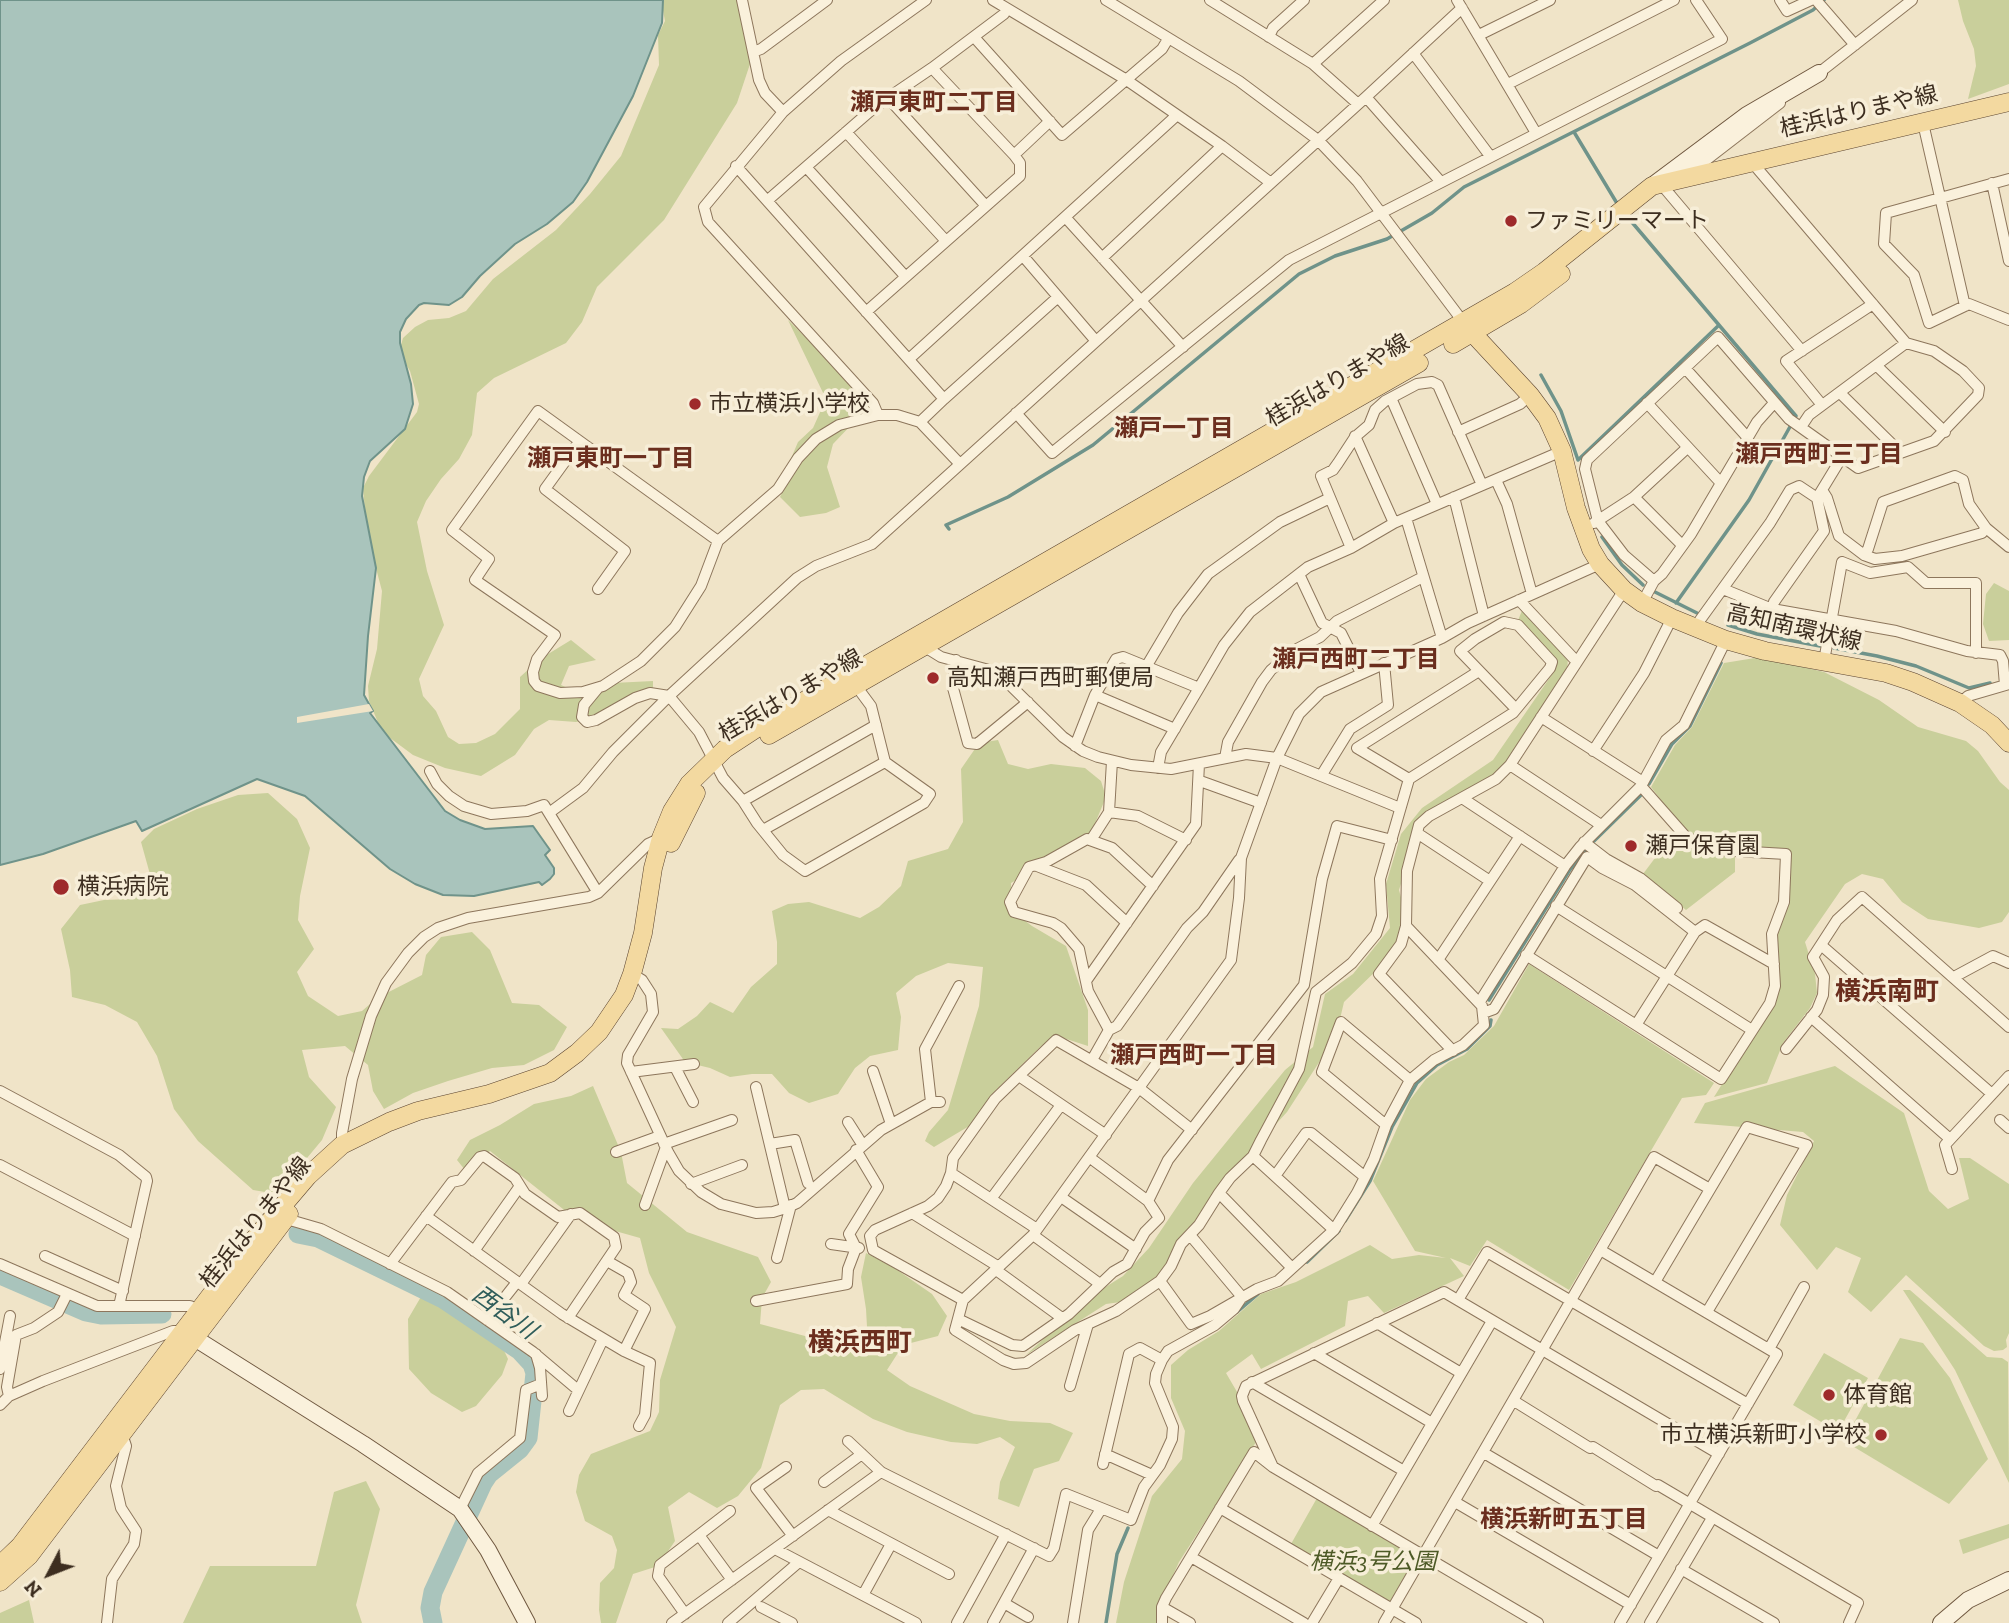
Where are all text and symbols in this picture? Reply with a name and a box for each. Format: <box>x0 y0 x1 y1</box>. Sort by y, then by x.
street label: 桂浜はりまや線 <box>1777 80 1941 144</box>
district label: 瀬戸東町二丁目 <box>850 89 1018 117</box>
place label: ファミリーマート <box>1525 207 1709 235</box>
marker: ファミリーマート <box>1503 213 1519 229</box>
street label: 桂浜はりまや線 <box>1261 329 1415 433</box>
place label: 市立横浜小学校 <box>709 390 870 418</box>
marker: 市立横浜小学校 <box>687 396 703 412</box>
district label: 瀬戸一丁目 <box>1114 415 1234 443</box>
district label: 瀬戸西町三丁目 <box>1735 441 1903 469</box>
district label: 瀬戸東町一丁目 <box>527 445 695 473</box>
street label: 高知南環状線 <box>1724 599 1864 657</box>
street label: 桂浜はりまや線 <box>714 644 868 748</box>
district label: 瀬戸西町二丁目 <box>1272 646 1440 674</box>
place label: 高知瀬戸西町郵便局 <box>947 664 1154 692</box>
marker: 高知瀬戸西町郵便局 <box>925 670 941 686</box>
place label: 瀬戸保育園 <box>1645 832 1760 860</box>
marker: 瀬戸保育園 <box>1623 838 1639 854</box>
place label: 横浜病院 <box>77 873 169 901</box>
marker: 横浜病院 <box>51 877 71 897</box>
district label: 横浜南町 <box>1835 977 1939 1009</box>
district label: 瀬戸西町一丁目 <box>1110 1042 1278 1070</box>
street label: 桂浜はりまや線 <box>195 1152 317 1294</box>
water label: 西谷川 <box>466 1280 542 1346</box>
district label: 横浜西町 <box>808 1328 912 1360</box>
place label: 体育館 <box>1843 1381 1912 1409</box>
marker: 体育館 <box>1821 1387 1837 1403</box>
place label: 市立横浜新町小学校 <box>1660 1421 1867 1449</box>
marker: 市立横浜新町小学校 <box>1873 1427 1889 1443</box>
district label: 横浜新町五丁目 <box>1480 1506 1648 1534</box>
north arrow <box>14 1539 84 1609</box>
park label: 横浜3号公園 <box>1310 1548 1436 1576</box>
text: N <box>20 1575 46 1601</box>

